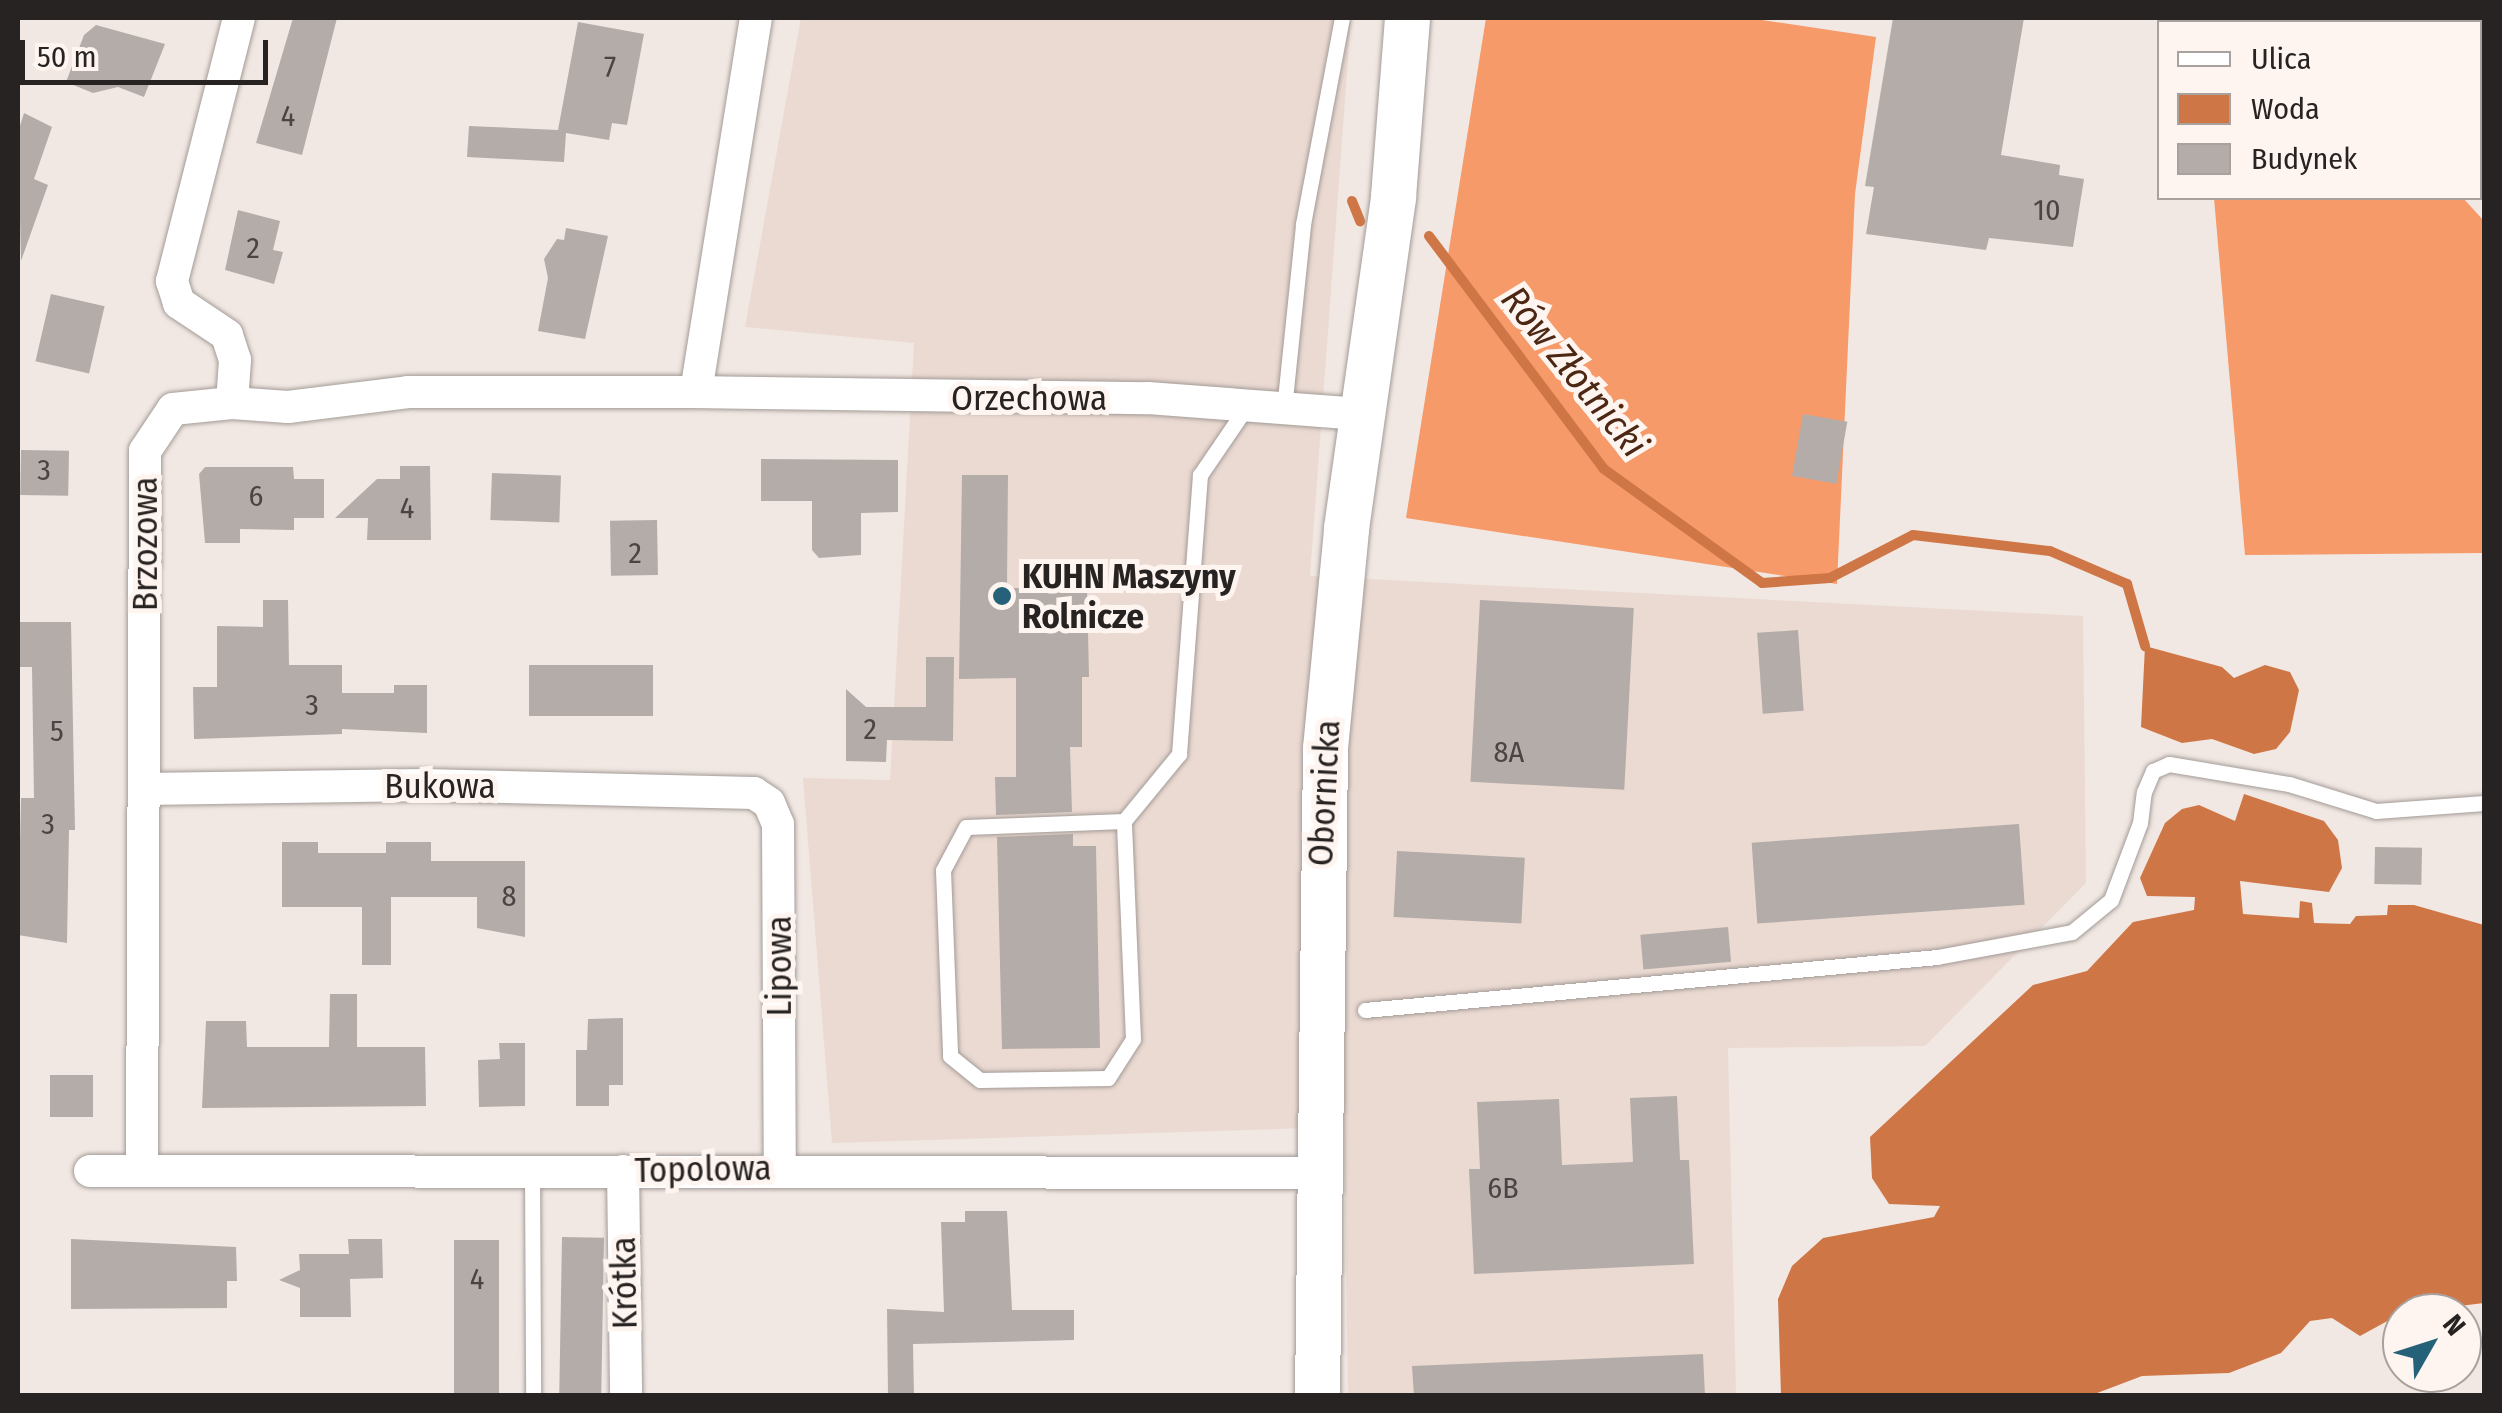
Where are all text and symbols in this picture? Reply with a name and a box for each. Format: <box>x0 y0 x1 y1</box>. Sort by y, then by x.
scale bar <box>25 20 272 82</box>
legend <box>2157 20 2482 200</box>
text: 50 m <box>37 39 97 75</box>
text: Ulica <box>2251 41 2311 77</box>
house number: 7 <box>604 49 616 85</box>
text: Woda <box>2251 91 2320 127</box>
house number: 4 <box>281 98 295 134</box>
text: Budynek <box>2251 141 2357 177</box>
house number: 10 <box>2033 192 2061 228</box>
house number: 2 <box>246 230 260 266</box>
water label: Rów Złotnicki <box>1491 277 1657 467</box>
street label: Orzechowa <box>951 377 1107 419</box>
house number: 3 <box>37 452 51 488</box>
street label: Brzozowa <box>124 477 166 611</box>
house number: 6 <box>249 478 263 514</box>
house number: 4 <box>400 490 414 526</box>
house number: 2 <box>628 535 642 571</box>
place label: KUHN Maszyny Rolnicze <box>1022 555 1236 637</box>
marker: KUHN Maszyny Rolnicze <box>991 585 1013 607</box>
house number: 3 <box>305 687 319 723</box>
house number: 2 <box>863 711 877 747</box>
house number: 5 <box>50 713 64 749</box>
street label: Obornicka <box>1299 719 1349 867</box>
house number: 8A <box>1494 734 1524 770</box>
street label: Bukowa <box>384 765 496 807</box>
house number: 3 <box>41 806 55 842</box>
house number: 8 <box>502 878 516 914</box>
street label: Lipowa <box>758 916 800 1016</box>
street label: Topolowa <box>634 1147 772 1191</box>
house number: 6B <box>1487 1170 1519 1206</box>
street label: Krótka <box>602 1236 646 1330</box>
house number: 4 <box>470 1261 484 1297</box>
north arrow <box>2382 1293 2482 1393</box>
text: N <box>2436 1308 2472 1342</box>

